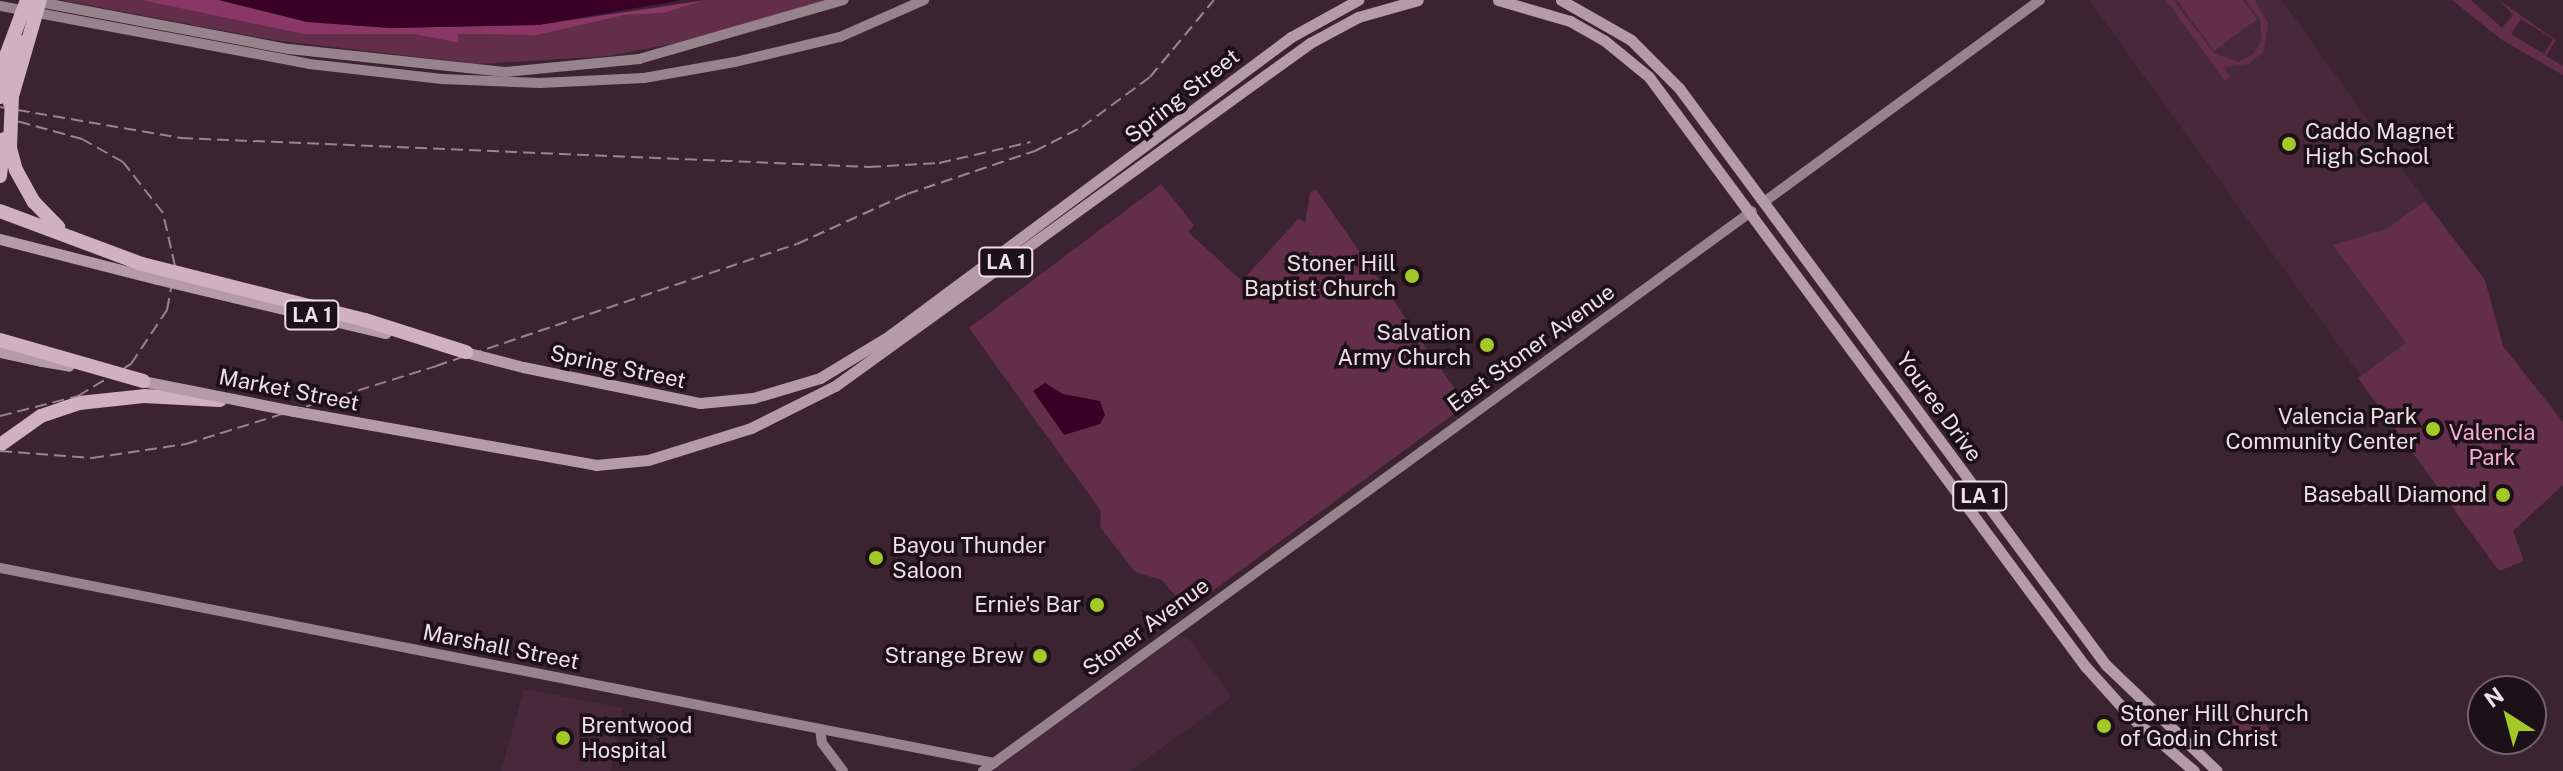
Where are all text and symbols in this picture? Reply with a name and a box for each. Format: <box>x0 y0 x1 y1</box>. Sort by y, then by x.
street label: Spring Street <box>1119 43 1245 149</box>
place label: Caddo Magnet High School <box>2305 118 2455 170</box>
marker: Caddo Magnet High School <box>2280 135 2298 153</box>
road number: LA 1 <box>978 246 1034 278</box>
place label: Stoner Hill Baptist Church <box>1244 250 1396 302</box>
marker: Stoner Hill Baptist Church <box>1403 267 1421 285</box>
street label: East Stoner Avenue <box>1442 279 1620 417</box>
road number: LA 1 <box>284 299 340 331</box>
place label: Salvation Army Church <box>1337 319 1471 370</box>
marker: Salvation Army Church <box>1478 336 1496 354</box>
street label: Spring Street <box>548 340 688 394</box>
street label: Youree Drive <box>1891 347 1987 467</box>
street label: Market Street <box>217 363 361 417</box>
place label: Valencia Park Community Center <box>2226 403 2417 454</box>
park label: Valencia Park <box>2449 419 2535 470</box>
marker: Valencia Park Community Center <box>2424 420 2442 438</box>
road number: LA 1 <box>1952 480 2008 512</box>
place label: Baseball Diamond <box>2303 482 2487 508</box>
marker: Baseball Diamond <box>2494 486 2512 504</box>
place label: Bayou Thunder Saloon <box>892 532 1046 584</box>
marker: Bayou Thunder Saloon <box>867 549 885 567</box>
street label: Stoner Avenue <box>1078 572 1214 682</box>
place label: Ernie's Bar <box>974 592 1081 618</box>
marker: Ernie's Bar <box>1088 596 1106 614</box>
street label: Marshall Street <box>421 619 581 675</box>
place label: Strange Brew <box>884 643 1024 669</box>
marker: Strange Brew <box>1031 647 1049 665</box>
north arrow <box>2467 675 2547 755</box>
text: N <box>2479 682 2509 713</box>
place label: Stoner Hill Church of God in Christ <box>2120 700 2309 752</box>
place label: Brentwood Hospital <box>581 712 692 764</box>
marker: Stoner Hill Church of God in Christ <box>2095 717 2113 735</box>
marker: Brentwood Hospital <box>552 727 574 749</box>

